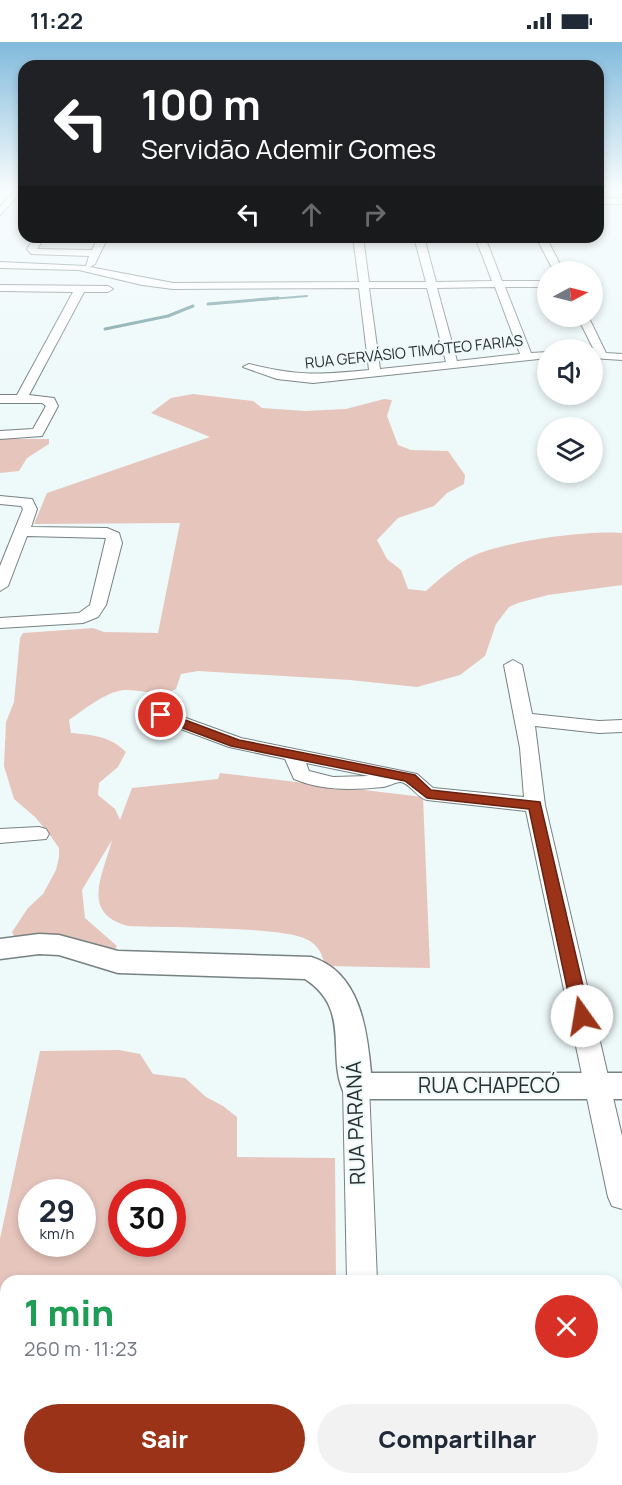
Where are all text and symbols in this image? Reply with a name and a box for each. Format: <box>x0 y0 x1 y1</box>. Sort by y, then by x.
text: 11:22 <box>30 6 83 36</box>
text: 100 m <box>141 75 261 133</box>
icon: left <box>42 84 120 162</box>
text: Servidão Ademir Gomes <box>141 130 436 167</box>
icon: left <box>232 198 265 231</box>
icon: ahead <box>295 198 328 231</box>
icon: right <box>358 198 391 231</box>
north arrow <box>537 261 603 327</box>
map controls <box>537 261 603 483</box>
street label: RUA GERVÁSIO TIMÓTEO FARIAS <box>304 330 524 373</box>
button: sound <box>537 339 603 405</box>
button: layers <box>537 417 603 483</box>
pin <box>135 689 186 740</box>
icon: arrive <box>144 698 177 731</box>
position arrow <box>550 984 614 1048</box>
street label: RUA PARANÁ <box>339 1061 371 1185</box>
street label: RUA CHAPECÓ <box>418 1071 560 1099</box>
speed limit sign: 30 <box>108 1179 186 1257</box>
text: 29 <box>39 1190 75 1231</box>
text: km/h <box>40 1223 74 1244</box>
text: 1 min <box>24 1288 114 1337</box>
button: close <box>535 1295 598 1358</box>
text: 260 m · 11:23 <box>24 1335 138 1362</box>
button: Sair <box>24 1404 305 1473</box>
button: Compartilhar <box>317 1404 598 1473</box>

